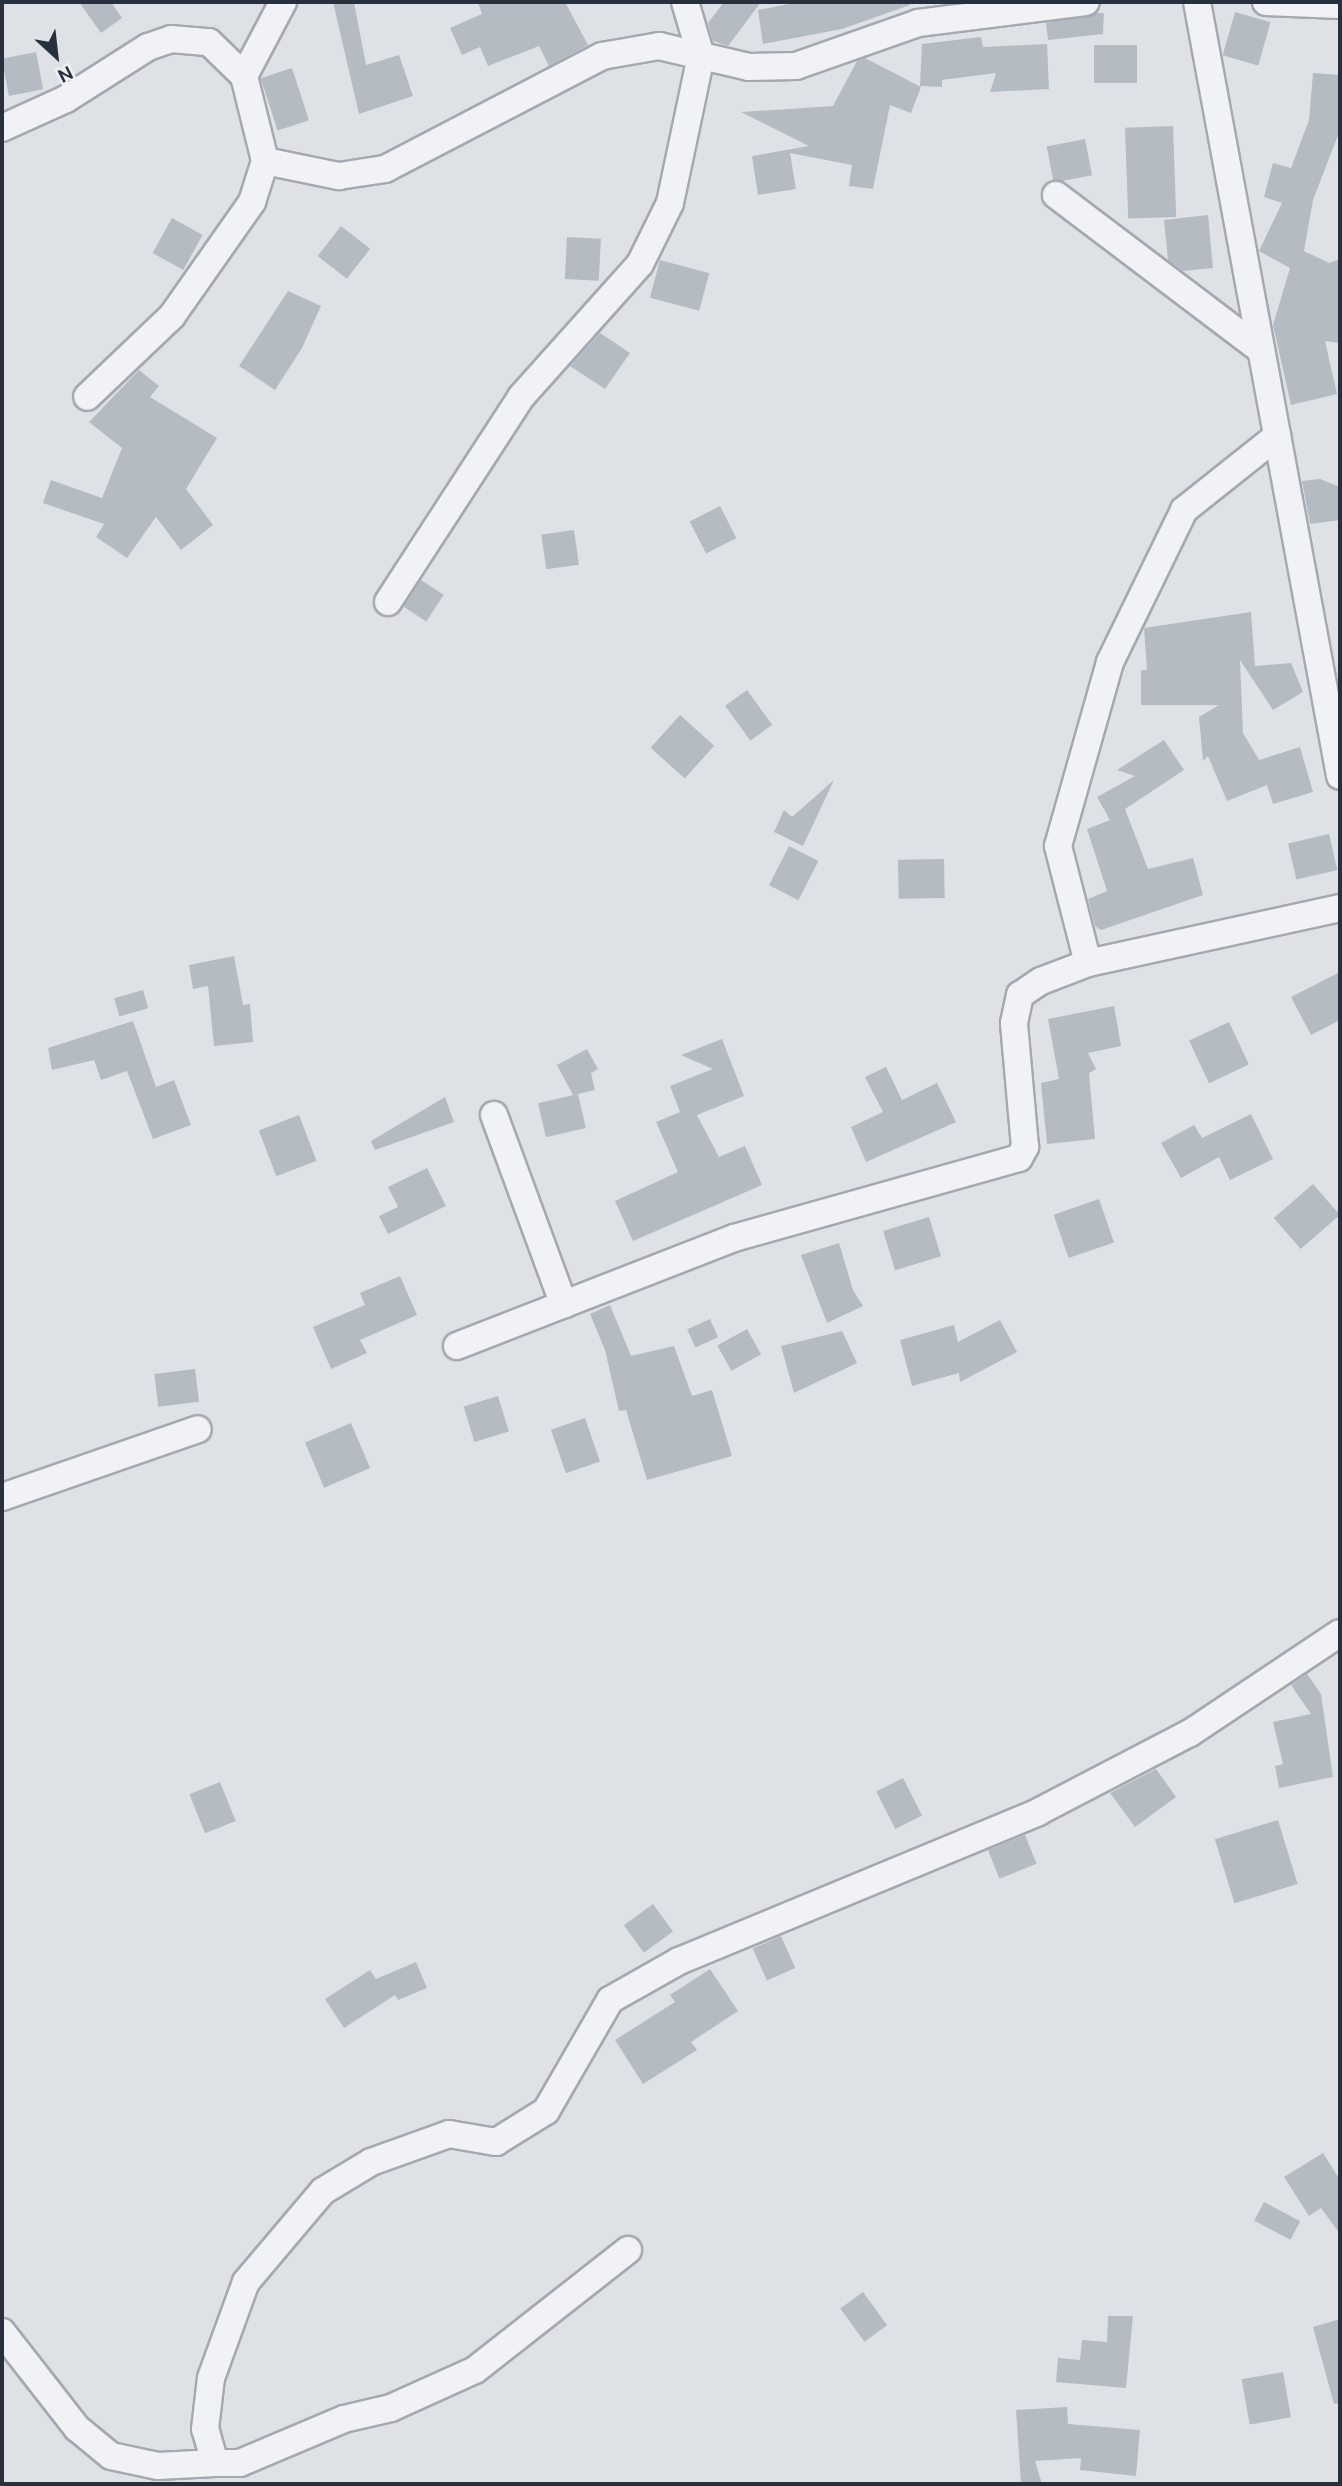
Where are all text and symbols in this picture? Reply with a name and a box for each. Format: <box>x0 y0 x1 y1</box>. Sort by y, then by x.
north arrow <box>21 21 91 91</box>
text: N <box>54 62 77 88</box>

